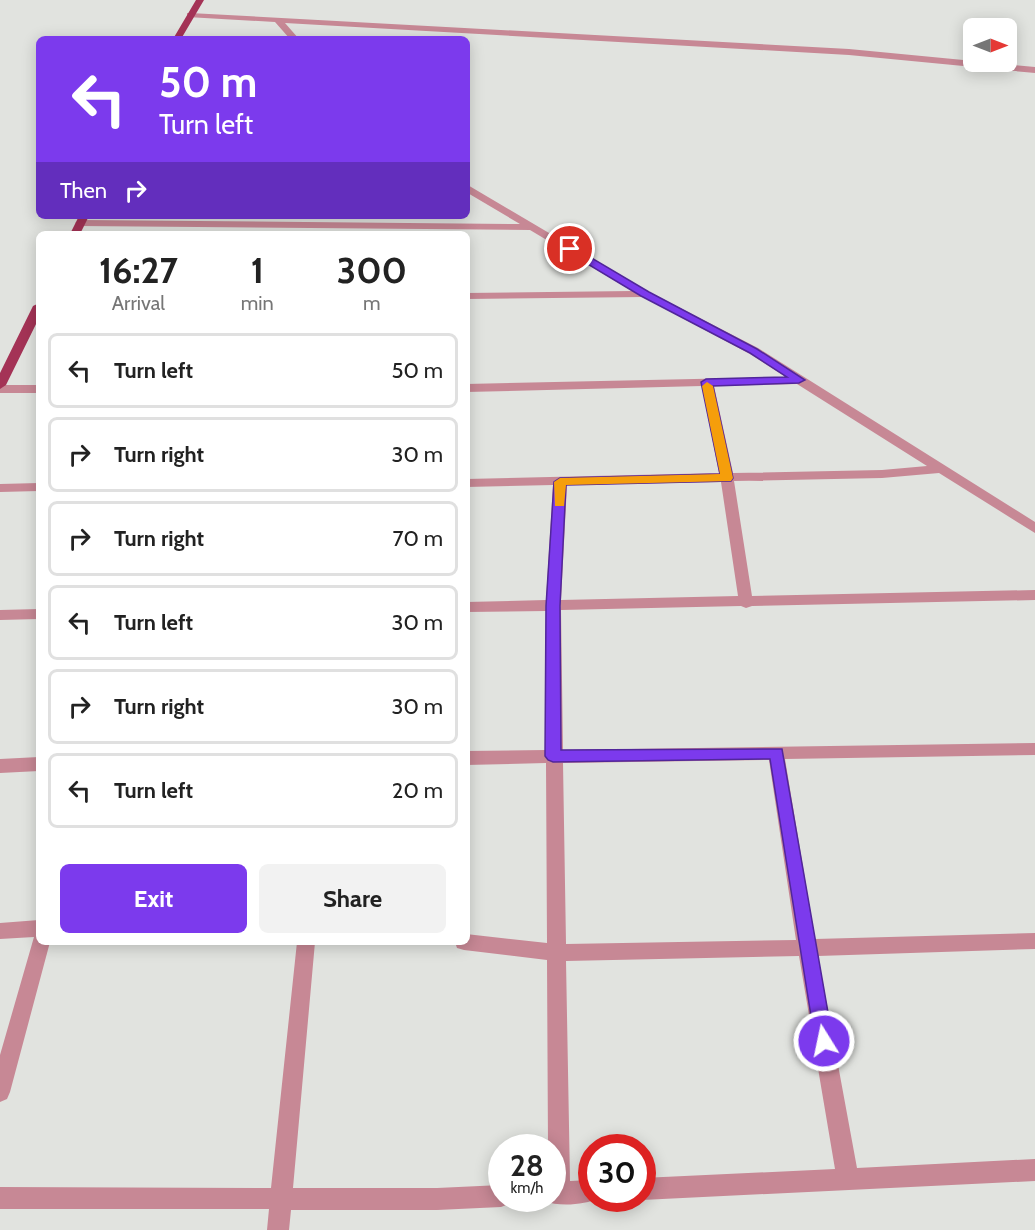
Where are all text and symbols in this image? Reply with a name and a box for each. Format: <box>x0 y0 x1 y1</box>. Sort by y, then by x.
north arrow <box>963 18 1017 72</box>
map controls <box>963 18 1017 72</box>
text: 50 m <box>159 56 257 108</box>
icon: left <box>60 60 138 138</box>
text: Turn left <box>159 108 253 141</box>
icon: right <box>119 174 152 207</box>
text: Then <box>60 177 107 204</box>
pin <box>544 223 595 274</box>
icon: arrive <box>553 232 586 265</box>
text: 16:27 <box>99 248 178 292</box>
text: 1 <box>251 248 264 292</box>
text: 300 <box>337 248 407 292</box>
text: Arrival <box>112 291 165 315</box>
text: min <box>241 291 274 315</box>
text: m <box>363 291 381 315</box>
icon: left <box>63 354 96 387</box>
text: Turn left <box>114 357 193 384</box>
text: 50 m <box>391 357 443 384</box>
icon: right <box>63 438 96 471</box>
text: Turn right <box>114 441 204 468</box>
text: 30 m <box>391 441 443 468</box>
icon: right <box>63 522 96 555</box>
text: Turn right <box>114 525 204 552</box>
text: 70 m <box>393 525 443 552</box>
icon: left <box>63 606 96 639</box>
text: Turn left <box>114 609 193 636</box>
text: 30 m <box>391 609 443 636</box>
icon: right <box>63 690 96 723</box>
text: Turn right <box>114 693 204 720</box>
text: 30 m <box>391 693 443 720</box>
icon: left <box>63 774 96 807</box>
text: Turn left <box>114 777 193 804</box>
text: 20 m <box>392 777 443 804</box>
button: Exit <box>60 864 247 933</box>
button: Share <box>259 864 446 933</box>
position arrow <box>792 1009 856 1073</box>
speed limit sign: 30 <box>578 1134 656 1212</box>
text: 28 <box>510 1147 544 1184</box>
text: km/h <box>511 1179 543 1197</box>

